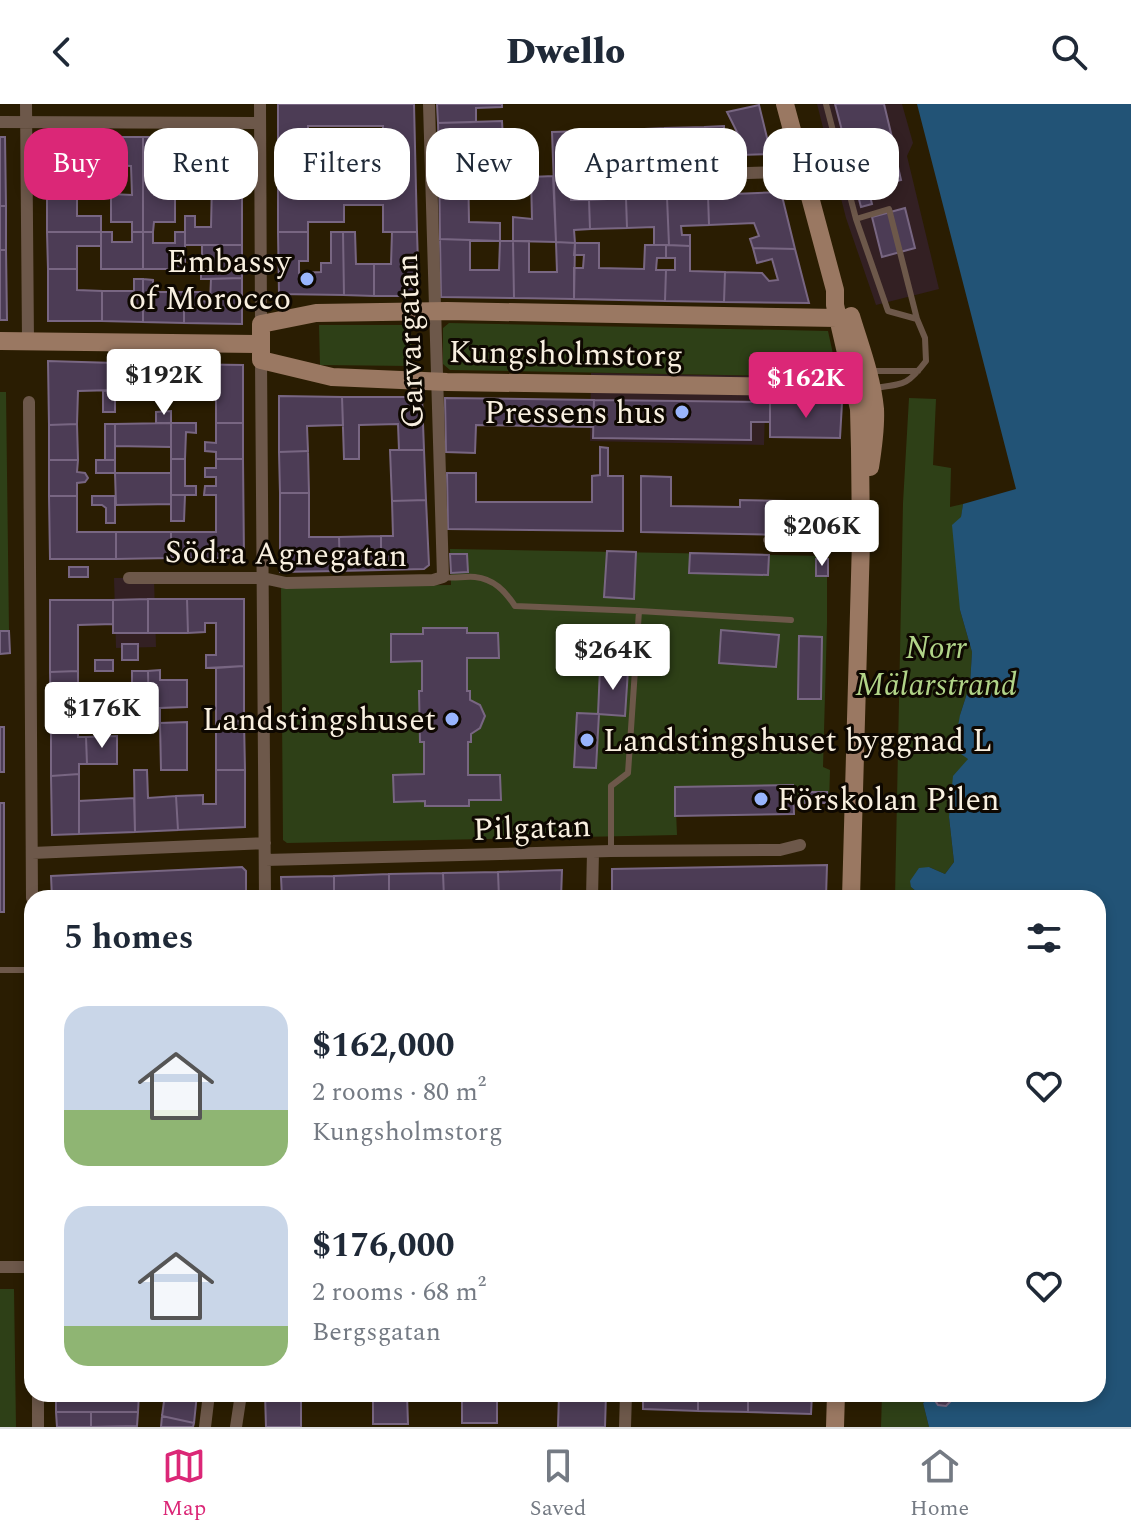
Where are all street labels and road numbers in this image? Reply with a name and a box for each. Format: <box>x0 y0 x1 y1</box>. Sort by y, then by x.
street label: Garvargatan <box>383 253 438 429</box>
street label: Kungsholmstorg <box>448 328 684 381</box>
street label: Södra Agnegatan <box>164 528 408 581</box>
street label: Pilgatan <box>472 802 592 855</box>

